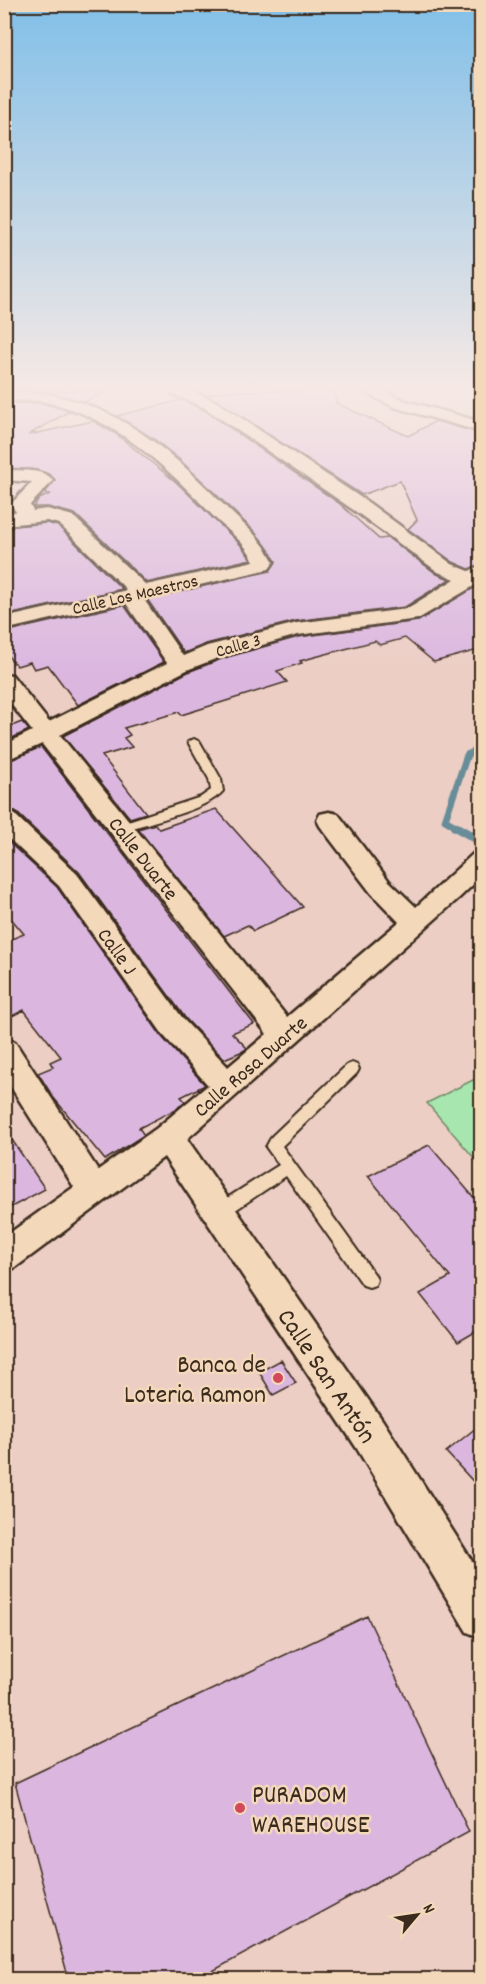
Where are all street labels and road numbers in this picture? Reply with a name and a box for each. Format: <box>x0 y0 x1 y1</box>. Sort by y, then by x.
street label: Calle Los Maestros <box>70 570 201 623</box>
street label: Calle 3 <box>213 629 264 666</box>
street label: Calle Duarte <box>99 812 184 908</box>
street label: Calle J <box>88 923 143 983</box>
street label: Calle Rosa Duarte <box>189 1010 315 1126</box>
street label: Calle San Antón <box>266 1302 384 1452</box>

